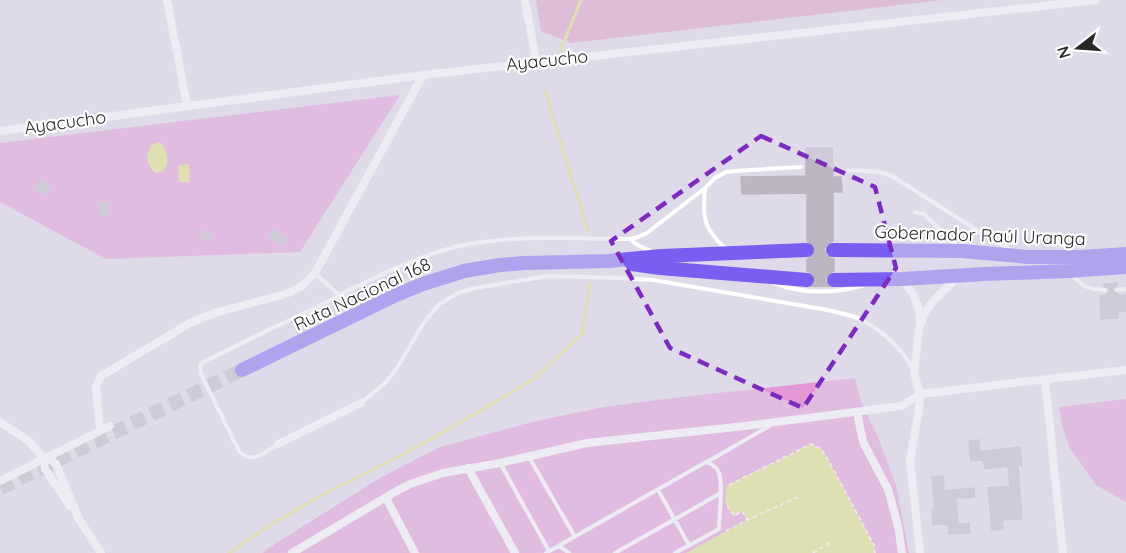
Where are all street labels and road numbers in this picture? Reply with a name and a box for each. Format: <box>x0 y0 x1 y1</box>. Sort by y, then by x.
street label: Ayacucho <box>505 44 589 76</box>
street label: Ayacucho <box>23 105 107 139</box>
street label: Gobernador Raúl Uranga <box>874 220 1086 250</box>
street label: Ruta Nacional 168 <box>290 252 434 336</box>

